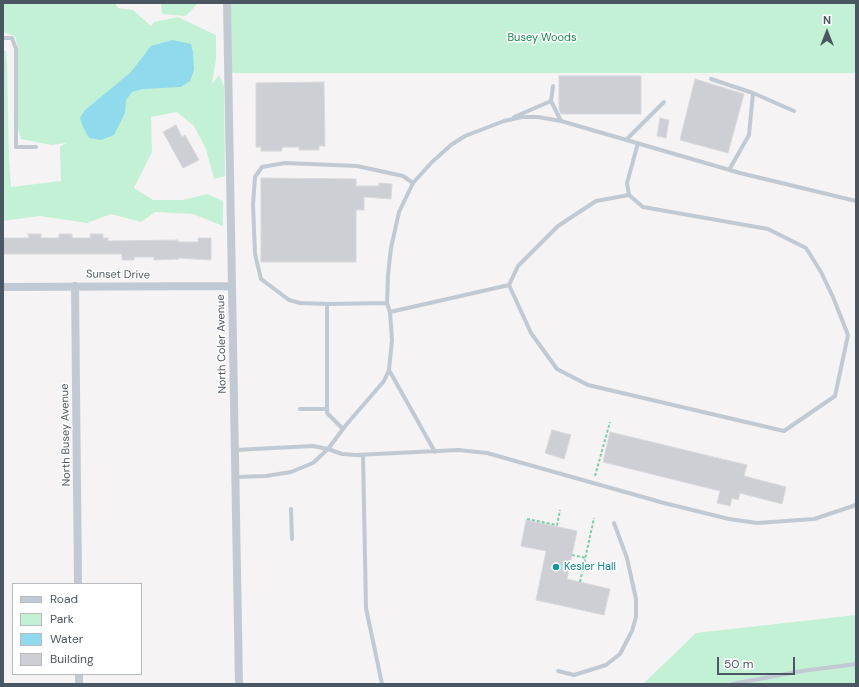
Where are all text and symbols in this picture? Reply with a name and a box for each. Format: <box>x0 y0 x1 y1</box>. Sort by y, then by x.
north arrow <box>807 12 847 52</box>
text: N <box>823 13 831 27</box>
park label: Busey Woods <box>507 31 577 45</box>
street label: Sunset Drive <box>86 268 150 282</box>
street label: North Coler Avenue <box>215 294 229 394</box>
street label: North Busey Avenue <box>59 384 73 486</box>
place label: Kesler Hall <box>564 560 616 574</box>
marker: Kesler Hall <box>551 562 561 572</box>
legend <box>12 583 142 675</box>
text: Road <box>50 591 78 607</box>
text: Park <box>50 611 74 627</box>
text: Water <box>50 631 83 647</box>
scale bar <box>719 649 797 675</box>
text: Building <box>50 651 94 667</box>
text: 50 m <box>724 656 753 672</box>

